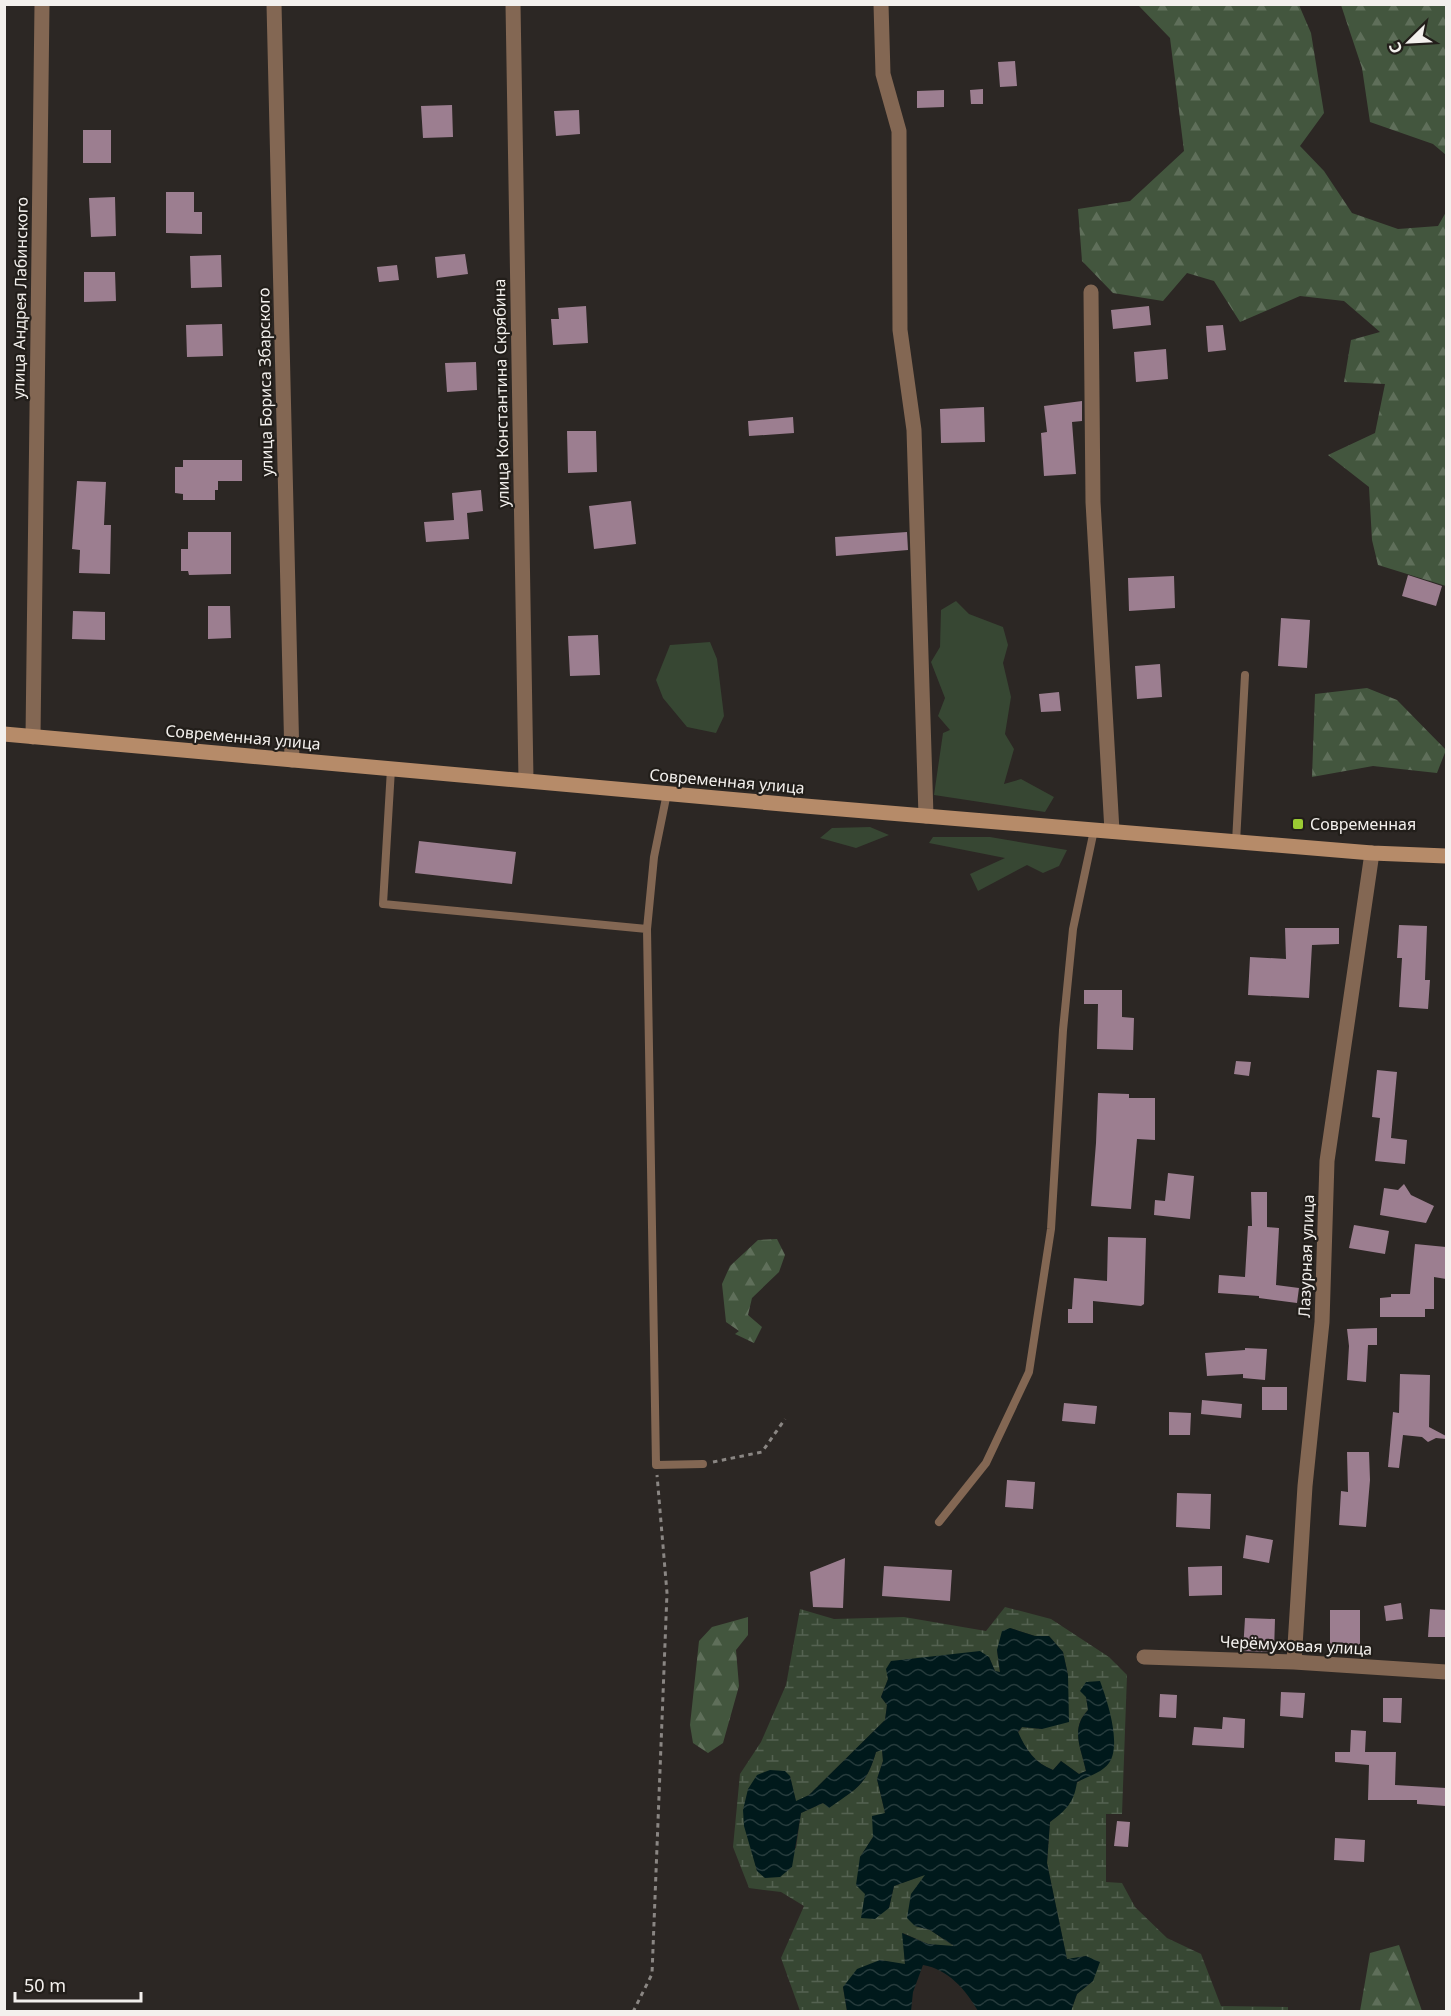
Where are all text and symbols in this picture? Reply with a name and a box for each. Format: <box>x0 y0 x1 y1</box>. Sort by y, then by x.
north arrow <box>1379 12 1439 72</box>
text: С <box>1383 39 1407 57</box>
street label: улица Андрея Лабинского <box>7 197 33 399</box>
street label: улица Константина Скрябина <box>488 279 514 507</box>
street label: улица Бориса Збарского <box>252 287 278 477</box>
street label: Современная улица <box>164 719 322 755</box>
street label: Современная улица <box>648 763 806 799</box>
place label: Современная <box>1310 813 1416 835</box>
marker: Современная <box>1291 817 1305 831</box>
street label: Лазурная улица <box>1293 1194 1319 1318</box>
street label: Черёмуховая улица <box>1219 1630 1373 1660</box>
scale bar <box>15 1965 141 2003</box>
text: 50 m <box>24 1973 66 1997</box>

